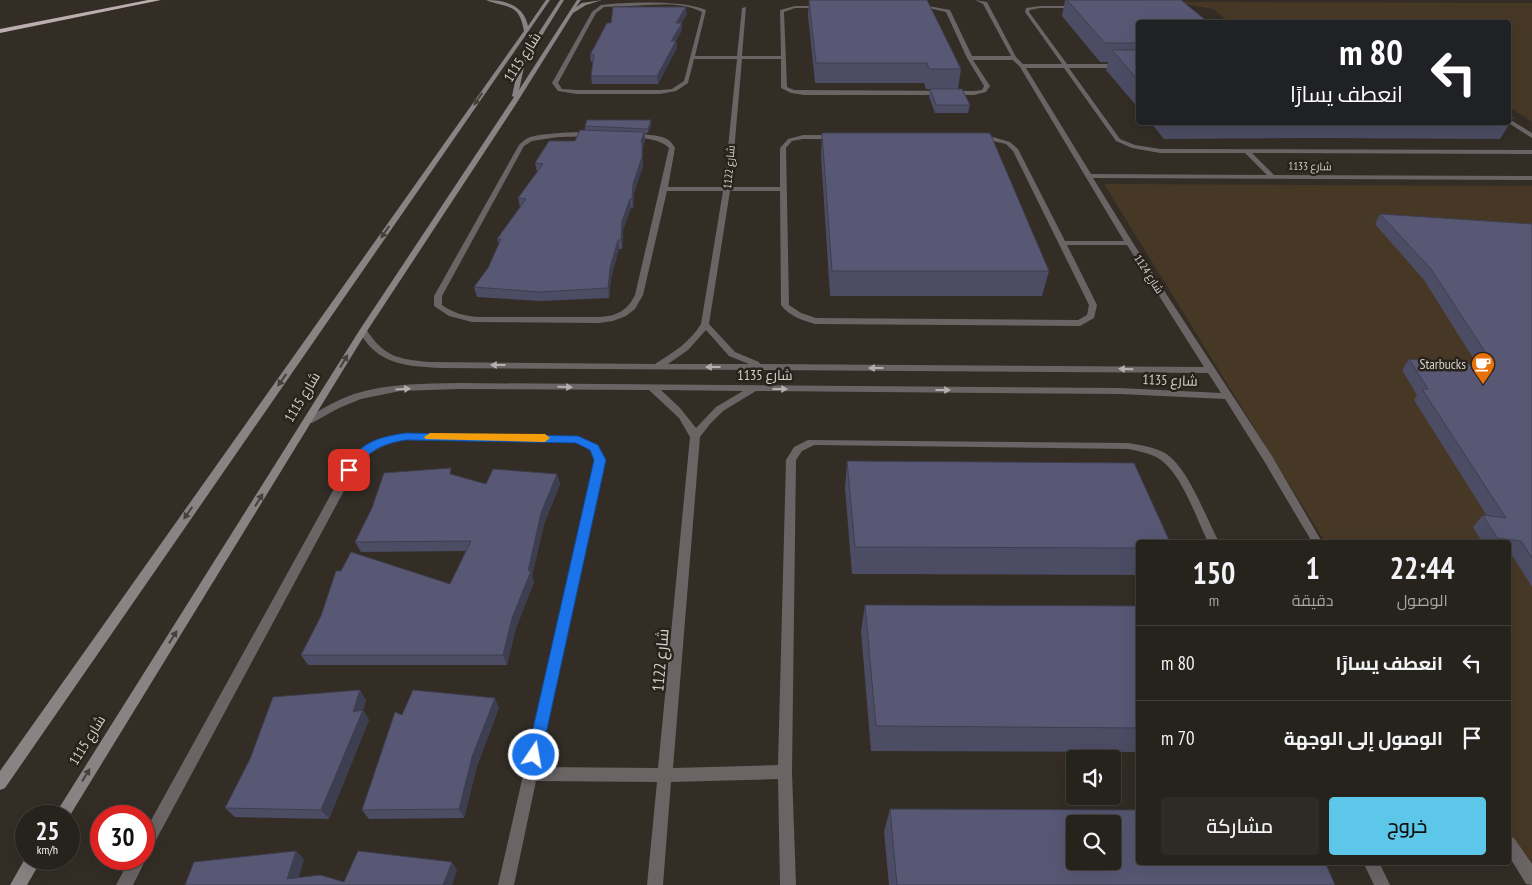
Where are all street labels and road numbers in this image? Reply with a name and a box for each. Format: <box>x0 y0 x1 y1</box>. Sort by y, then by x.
street label: شارع 1115 <box>499 29 545 85</box>
street label: شارع 1122 <box>720 145 739 189</box>
street label: شارع 1133 <box>1288 159 1332 174</box>
street label: شارع 1124 <box>1130 252 1167 297</box>
street label: شارع 1135 <box>737 366 793 384</box>
street label: شارع 1115 <box>280 369 324 425</box>
street label: شارع 1135 <box>1142 370 1198 390</box>
street label: شارع 1122 <box>647 628 675 693</box>
street label: شارع 1115 <box>65 712 109 768</box>

